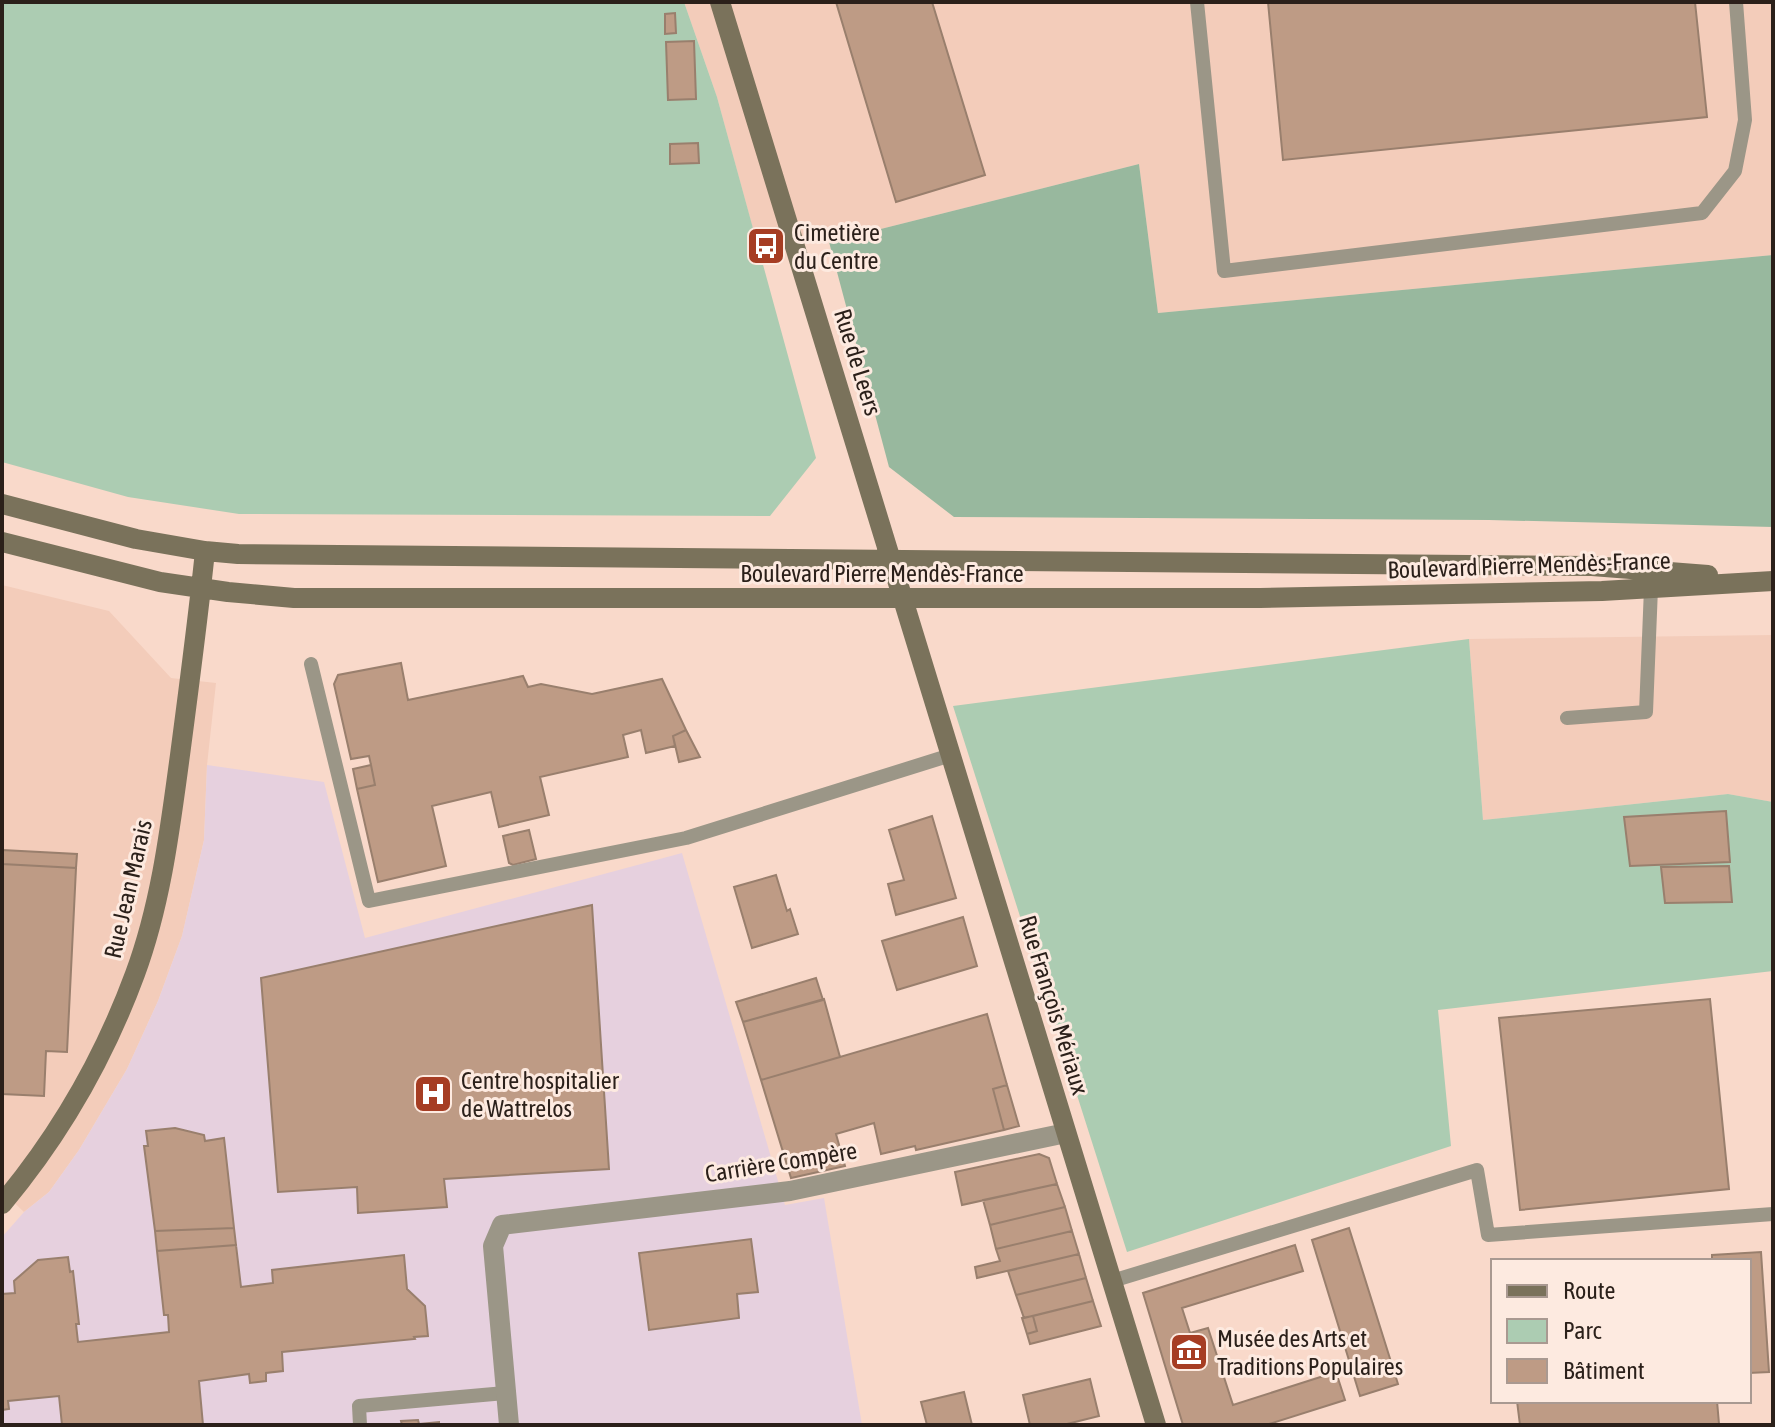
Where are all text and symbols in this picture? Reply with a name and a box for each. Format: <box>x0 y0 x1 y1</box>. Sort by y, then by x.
place label: Cimetière du Centre <box>794 219 880 274</box>
bus stop icon: Cimetière du Centre <box>745 225 787 267</box>
street label: Rue de Leers <box>829 306 887 418</box>
street label: Boulevard Pierre Mendès-France <box>1387 547 1671 583</box>
street label: Boulevard Pierre Mendès-France <box>740 560 1024 587</box>
street label: Rue Jean Marais <box>99 817 157 961</box>
street label: Rue François Mériaux <box>1014 912 1094 1098</box>
place label: Centre hospitalier de Wattrelos <box>461 1067 620 1122</box>
hospital icon: Centre hospitalier de Wattrelos <box>412 1073 454 1115</box>
street label: Carrière Compère <box>703 1137 859 1187</box>
legend <box>1491 1259 1751 1403</box>
text: Route <box>1563 1277 1615 1304</box>
text: Parc <box>1563 1317 1602 1344</box>
place label: Musée des Arts et Traditions Populaires <box>1217 1325 1403 1380</box>
museum icon: Musée des Arts et Traditions Populaires <box>1168 1331 1210 1373</box>
text: Bâtiment <box>1563 1357 1645 1384</box>

